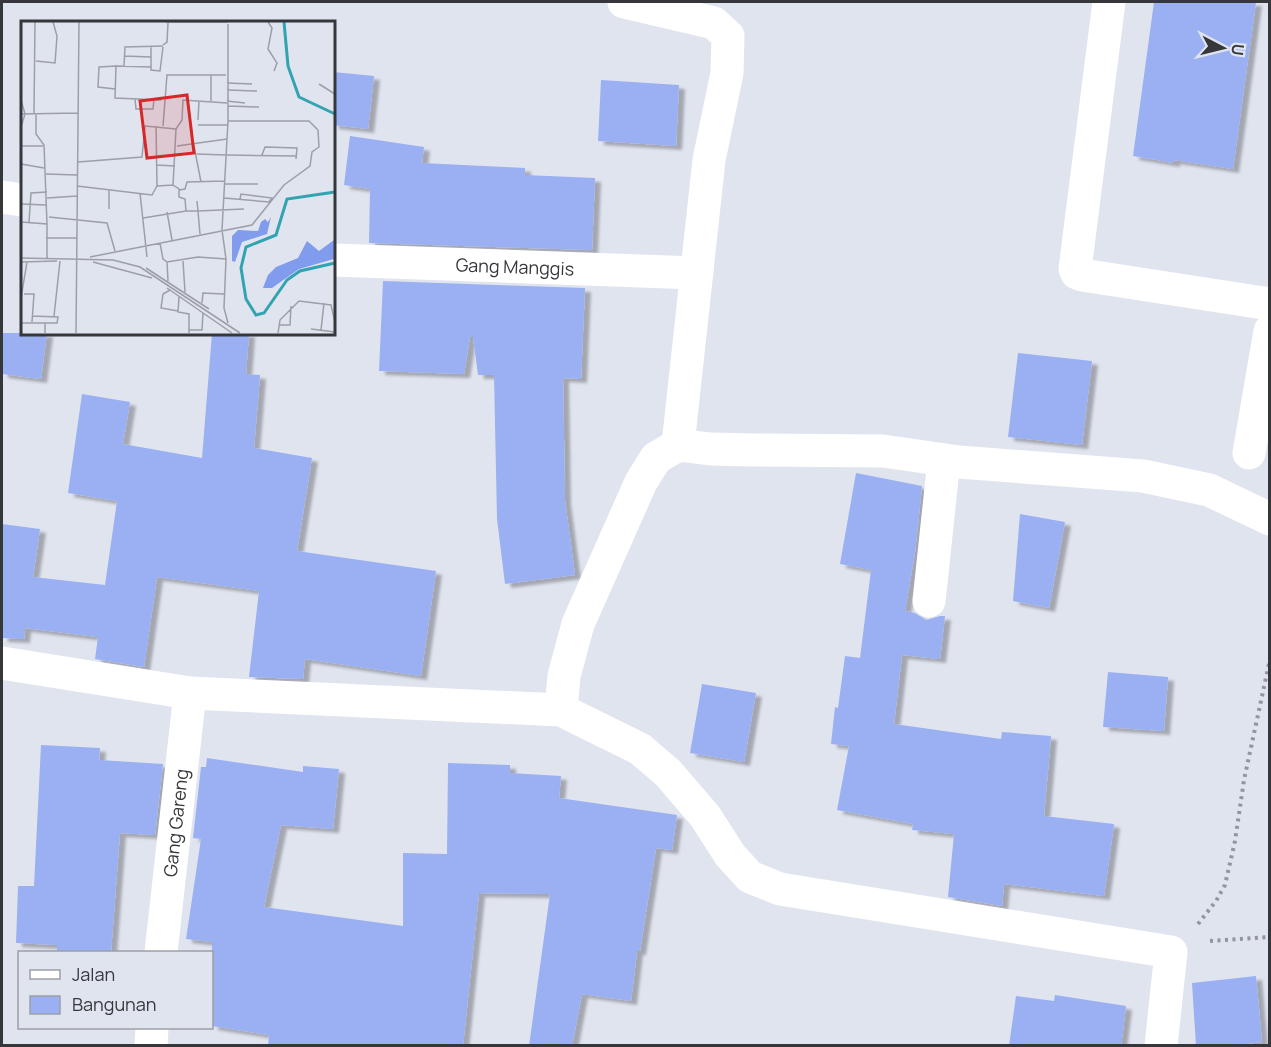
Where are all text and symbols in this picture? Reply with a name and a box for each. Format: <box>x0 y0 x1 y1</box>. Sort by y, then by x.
north arrow <box>1193 18 1253 78</box>
inset map <box>21 21 334 334</box>
text: U <box>1226 43 1250 57</box>
street label: Gang Manggis <box>455 252 575 281</box>
street label: Gang Gareng <box>158 768 193 878</box>
legend <box>18 951 213 1029</box>
text: Jalan <box>72 962 115 986</box>
text: Bangunan <box>72 992 156 1016</box>

